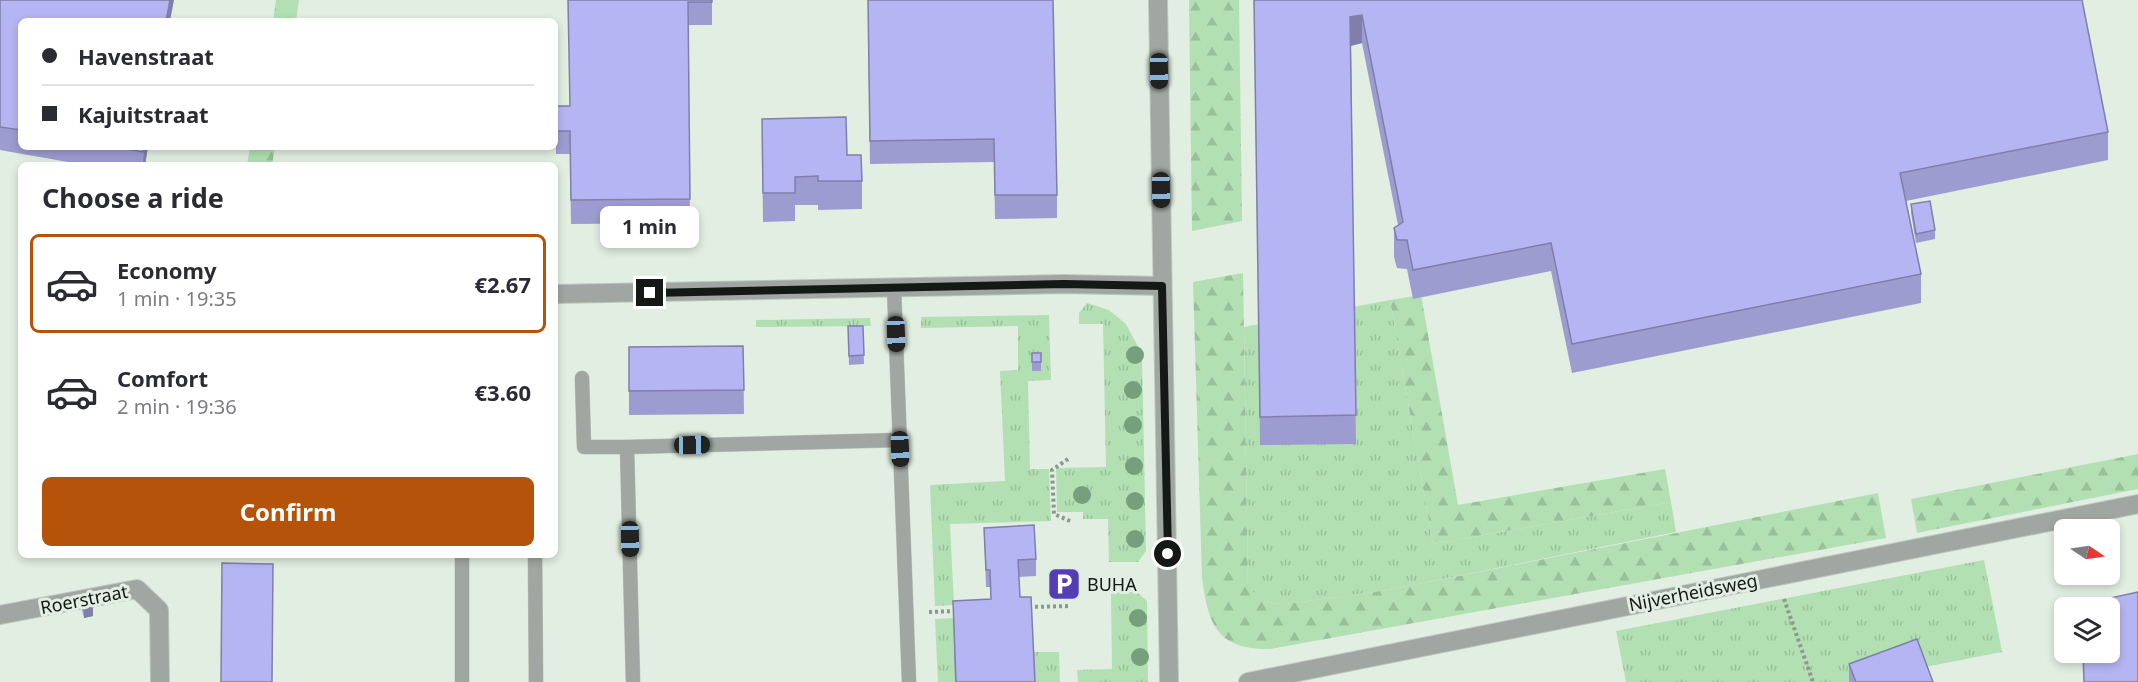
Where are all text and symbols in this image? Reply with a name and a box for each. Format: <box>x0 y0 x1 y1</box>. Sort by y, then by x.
text: Havenstraat <box>78 41 214 71</box>
car <box>1150 53 1168 89</box>
text: Kajuitstraat <box>78 99 209 129</box>
car <box>1152 172 1170 208</box>
text: Choose a ride <box>42 179 224 216</box>
callout: 1 min <box>600 206 700 248</box>
text: 1 min <box>622 213 677 240</box>
text: Economy <box>117 255 216 285</box>
icon: car <box>45 257 99 311</box>
text: €2.67 <box>474 269 531 299</box>
route end <box>636 279 663 306</box>
text: 1 min · 19:35 <box>117 285 237 312</box>
car <box>886 316 906 352</box>
text: Comfort <box>117 363 208 393</box>
icon: car <box>45 365 99 419</box>
text: €3.60 <box>474 377 531 407</box>
text: 2 min · 19:36 <box>117 393 237 420</box>
car <box>890 431 910 467</box>
car <box>674 436 710 454</box>
button: Confirm <box>42 477 534 546</box>
north arrow <box>2054 519 2120 585</box>
map controls <box>2054 519 2120 663</box>
car <box>621 521 639 557</box>
route start <box>1154 540 1181 567</box>
parking icon: BUHA <box>1046 566 1082 602</box>
street label: Nijverheidsweg <box>1627 568 1759 616</box>
place label: BUHA <box>1087 572 1137 596</box>
street label: Roerstraat <box>38 579 130 619</box>
button: layers <box>2054 597 2120 663</box>

